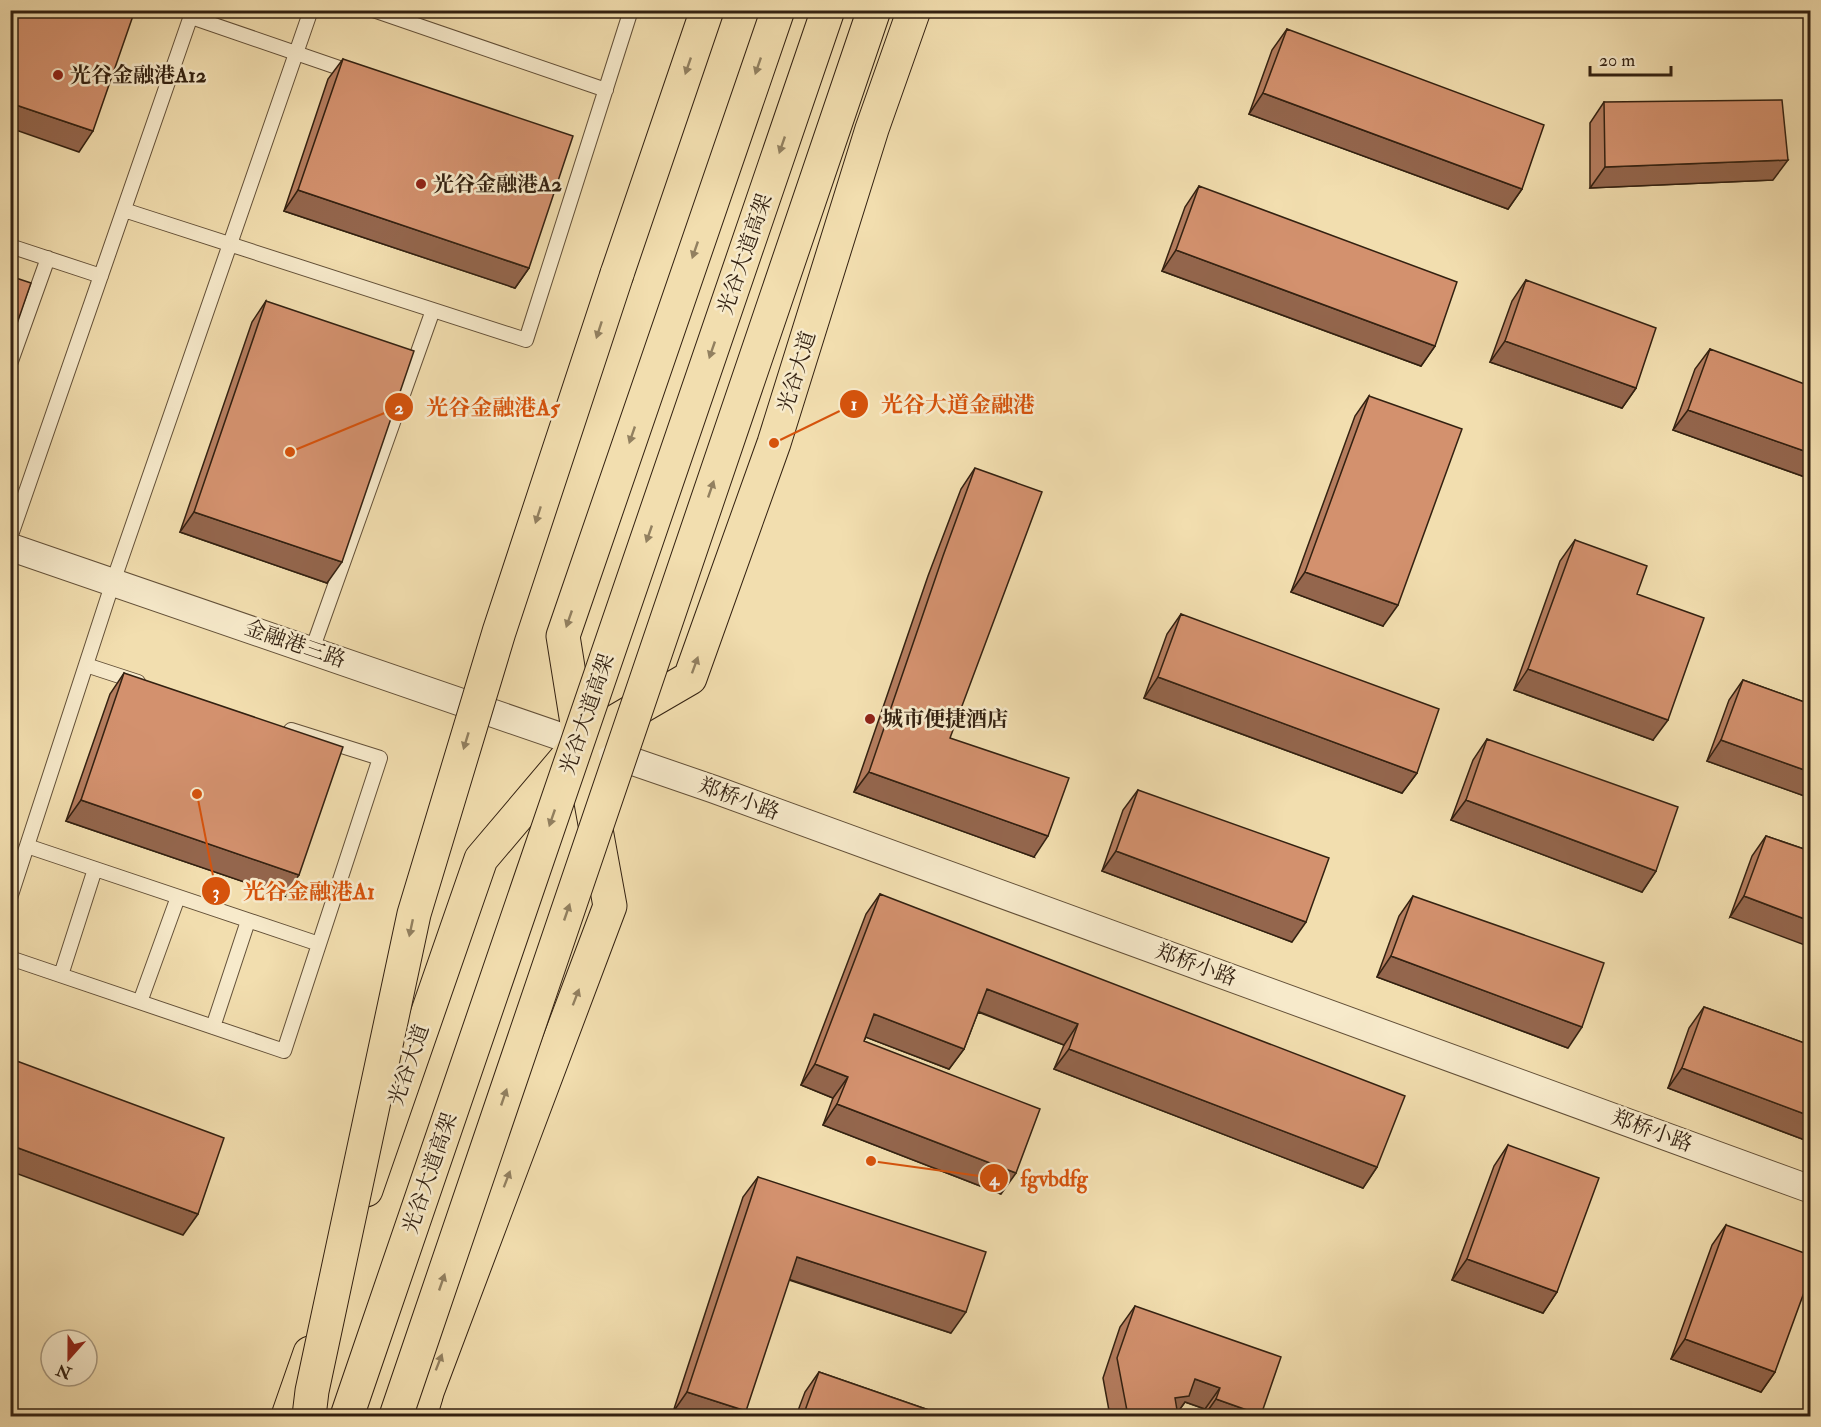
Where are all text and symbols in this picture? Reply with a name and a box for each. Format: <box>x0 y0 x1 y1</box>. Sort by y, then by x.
scale bar <box>1590 39 1671 77</box>
text: 20 m <box>1599 49 1635 72</box>
one-way arrow <box>683 57 693 75</box>
one-way arrow <box>753 57 763 75</box>
place label: 光谷金融港A12 <box>70 62 207 89</box>
marker: 光谷金融港A12 <box>51 68 65 82</box>
one-way arrow <box>776 136 786 154</box>
place label: 光谷金融港A2 <box>433 171 562 198</box>
marker: 光谷金融港A2 <box>414 177 428 191</box>
street label: 光谷大道高架 <box>712 190 778 318</box>
one-way arrow <box>689 241 699 259</box>
one-way arrow <box>593 321 603 339</box>
street label: 光谷大道 <box>772 328 822 416</box>
one-way arrow <box>707 341 716 359</box>
callout: 光谷大道金融港 <box>839 384 1047 424</box>
callout: 光谷金融港A5 <box>384 387 572 427</box>
text: 光谷大道金融港 <box>881 391 1035 419</box>
text: 1 <box>851 393 857 416</box>
text: 光谷金融港A5 <box>426 394 560 422</box>
text: 2 <box>394 397 404 420</box>
one-way arrow <box>626 426 636 444</box>
one-way arrow <box>707 480 717 498</box>
one-way arrow <box>532 506 542 524</box>
one-way arrow <box>643 525 653 543</box>
one-way arrow <box>563 610 573 628</box>
street label: 金融港三路 <box>241 614 349 674</box>
street label: 光谷大道高架 <box>554 650 620 778</box>
one-way arrow <box>691 656 701 674</box>
place label: 城市便捷酒店 <box>882 706 1008 733</box>
marker: 城市便捷酒店 <box>863 712 877 726</box>
one-way arrow <box>461 732 470 750</box>
street label: 郑桥小路 <box>695 772 783 826</box>
one-way arrow <box>546 809 556 827</box>
callout: 光谷金融港A1 <box>201 871 387 911</box>
text: 光谷金融港A1 <box>243 878 375 906</box>
text: 3 <box>213 881 220 904</box>
one-way arrow <box>563 903 573 921</box>
one-way arrow <box>406 919 415 938</box>
street label: 郑桥小路 <box>1152 938 1240 992</box>
one-way arrow <box>571 987 581 1005</box>
street label: 光谷大道 <box>383 1021 435 1109</box>
one-way arrow <box>500 1088 510 1106</box>
street label: 郑桥小路 <box>1608 1104 1696 1158</box>
street label: 光谷大道高架 <box>397 1109 463 1237</box>
callout: fgvbdfg <box>979 1158 1100 1198</box>
text: fgvbdfg <box>1020 1165 1089 1194</box>
text: 4 <box>988 1168 1000 1191</box>
one-way arrow <box>503 1170 512 1188</box>
one-way arrow <box>437 1273 447 1291</box>
north arrow <box>39 1328 99 1388</box>
one-way arrow <box>434 1353 444 1371</box>
text: N <box>53 1359 75 1383</box>

